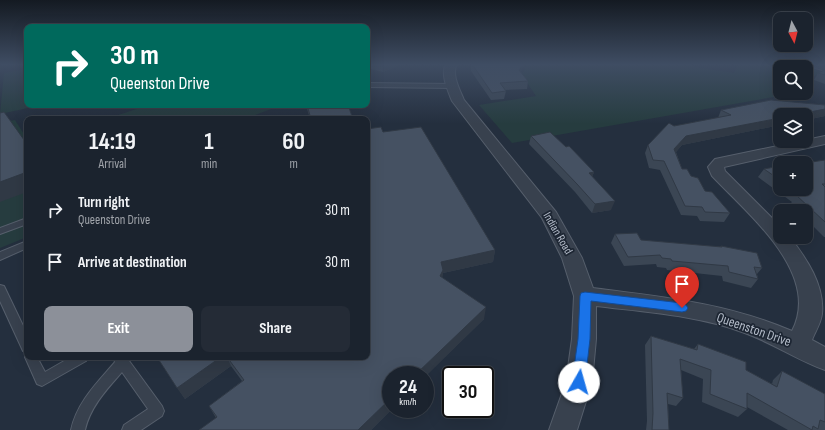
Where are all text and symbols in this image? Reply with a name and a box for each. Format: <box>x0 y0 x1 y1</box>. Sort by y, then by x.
north arrow <box>773 12 813 52</box>
map controls <box>773 12 813 244</box>
text: 30 m <box>110 39 159 72</box>
icon: right <box>44 40 96 92</box>
button: search <box>773 60 813 100</box>
text: Queenston Drive <box>110 73 210 94</box>
button: layers <box>773 108 813 148</box>
text: 14:19 <box>89 127 136 156</box>
text: 1 <box>204 127 214 156</box>
text: 60 <box>282 127 305 156</box>
text: Arrival <box>98 156 126 172</box>
text: min <box>201 156 217 172</box>
text: m <box>289 156 298 172</box>
button: + <box>773 156 813 196</box>
text: Turn right <box>78 193 130 212</box>
icon: right <box>44 199 66 221</box>
text: 30 m <box>325 201 350 220</box>
button: − <box>773 204 813 244</box>
street label: Indian Road <box>539 209 576 257</box>
text: Queenston Drive <box>78 212 150 228</box>
icon: arrive <box>44 251 66 273</box>
text: Arrive at destination <box>78 253 187 272</box>
text: 30 m <box>325 253 350 272</box>
pin <box>665 267 699 308</box>
icon: arrive <box>671 273 693 295</box>
button: Exit <box>44 306 193 352</box>
button: Share <box>201 306 350 352</box>
street label: Queenston Drive <box>714 309 793 350</box>
position arrow <box>558 361 600 403</box>
speed limit sign: 30 <box>442 366 494 418</box>
text: 24 <box>399 375 417 399</box>
text: km/h <box>399 396 417 408</box>

